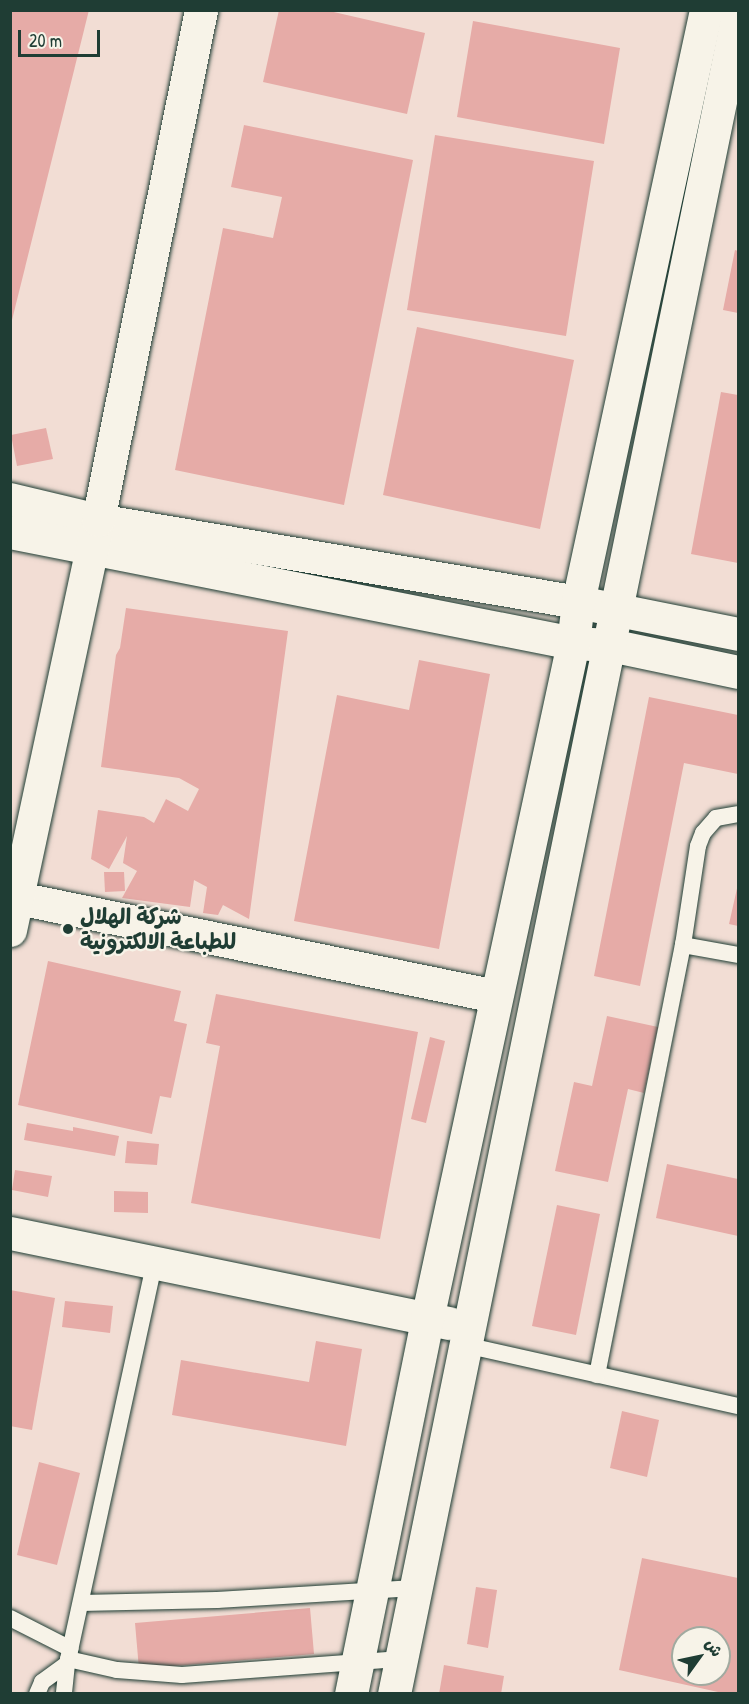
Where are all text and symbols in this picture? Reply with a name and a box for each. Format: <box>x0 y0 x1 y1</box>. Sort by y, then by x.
scale bar <box>21 18 104 56</box>
text: 20 m <box>29 28 62 53</box>
place label: شركة الهلال للطباعة الالكترونية <box>80 903 236 954</box>
marker: شركة الهلال للطباعة الالكترونية <box>61 922 75 936</box>
north arrow <box>671 1626 731 1686</box>
text: ش <box>700 1634 728 1661</box>

